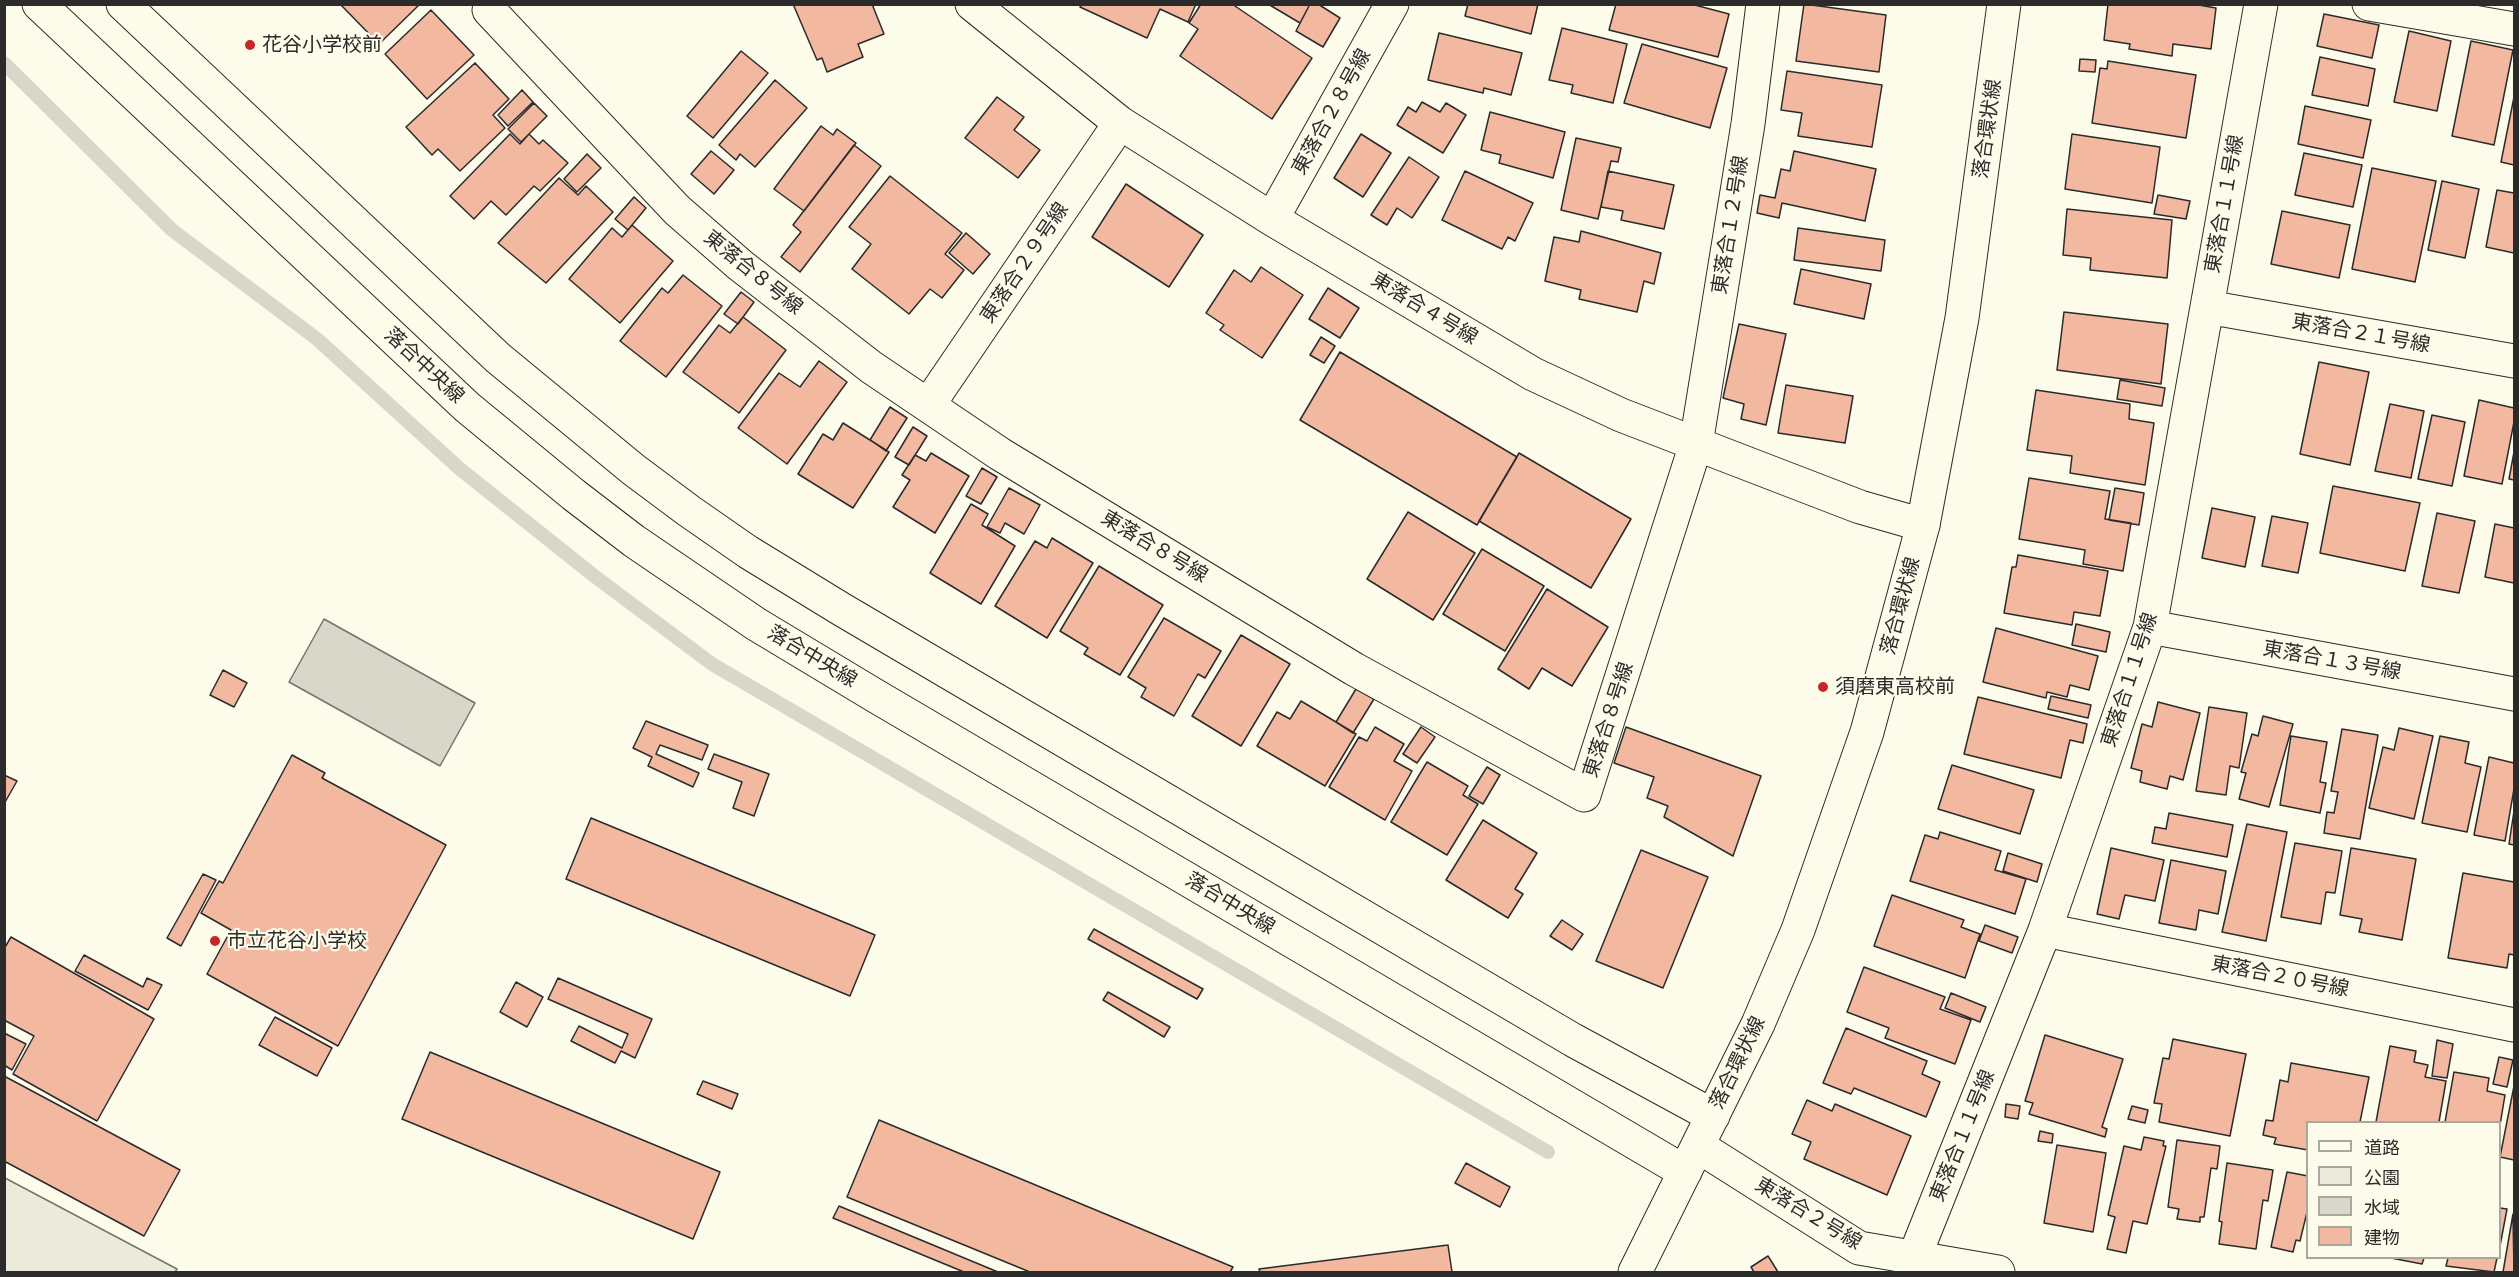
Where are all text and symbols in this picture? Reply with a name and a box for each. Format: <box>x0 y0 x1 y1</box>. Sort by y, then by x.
place label: 花谷小学校前 <box>262 33 382 57</box>
marker: 花谷小学校前 <box>243 38 257 52</box>
street label: 東落合２８号線 <box>1288 45 1376 179</box>
street label: 落合環状線 <box>1969 78 2007 180</box>
street label: 東落合１１号線 <box>2201 133 2249 275</box>
street label: 東落合１２号線 <box>1708 154 1754 296</box>
street label: 東落合２９号線 <box>976 198 1074 328</box>
street label: 東落合８号線 <box>699 226 807 320</box>
street label: 東落合４号線 <box>1366 268 1482 350</box>
street label: 東落合２１号線 <box>2290 310 2432 358</box>
street label: 落合中央線 <box>379 323 469 409</box>
street label: 東落合８号線 <box>1096 506 1212 588</box>
street label: 落合環状線 <box>1876 555 1926 657</box>
street label: 東落合１１号線 <box>2097 610 2163 750</box>
street label: 落合中央線 <box>763 621 861 693</box>
street label: 東落合１３号線 <box>2261 637 2403 685</box>
street label: 東落合８号線 <box>1579 659 1639 781</box>
place label: 須磨東高校前 <box>1835 675 1955 699</box>
marker: 須磨東高校前 <box>1816 680 1830 694</box>
street label: 落合中央線 <box>1181 868 1279 940</box>
place label: 市立花谷小学校 <box>227 929 367 953</box>
marker: 市立花谷小学校 <box>208 934 222 948</box>
street label: 東落合２０号線 <box>2209 952 2351 1002</box>
street label: 落合環状線 <box>1705 1013 1771 1113</box>
street label: 東落合１１号線 <box>1926 1067 2000 1205</box>
legend <box>2306 1121 2501 1259</box>
text: 道路 <box>2364 1135 2400 1159</box>
text: 公園 <box>2364 1165 2400 1189</box>
street label: 東落合２号線 <box>1750 1173 1866 1255</box>
text: 水域 <box>2364 1195 2400 1219</box>
text: 建物 <box>2364 1225 2400 1249</box>

